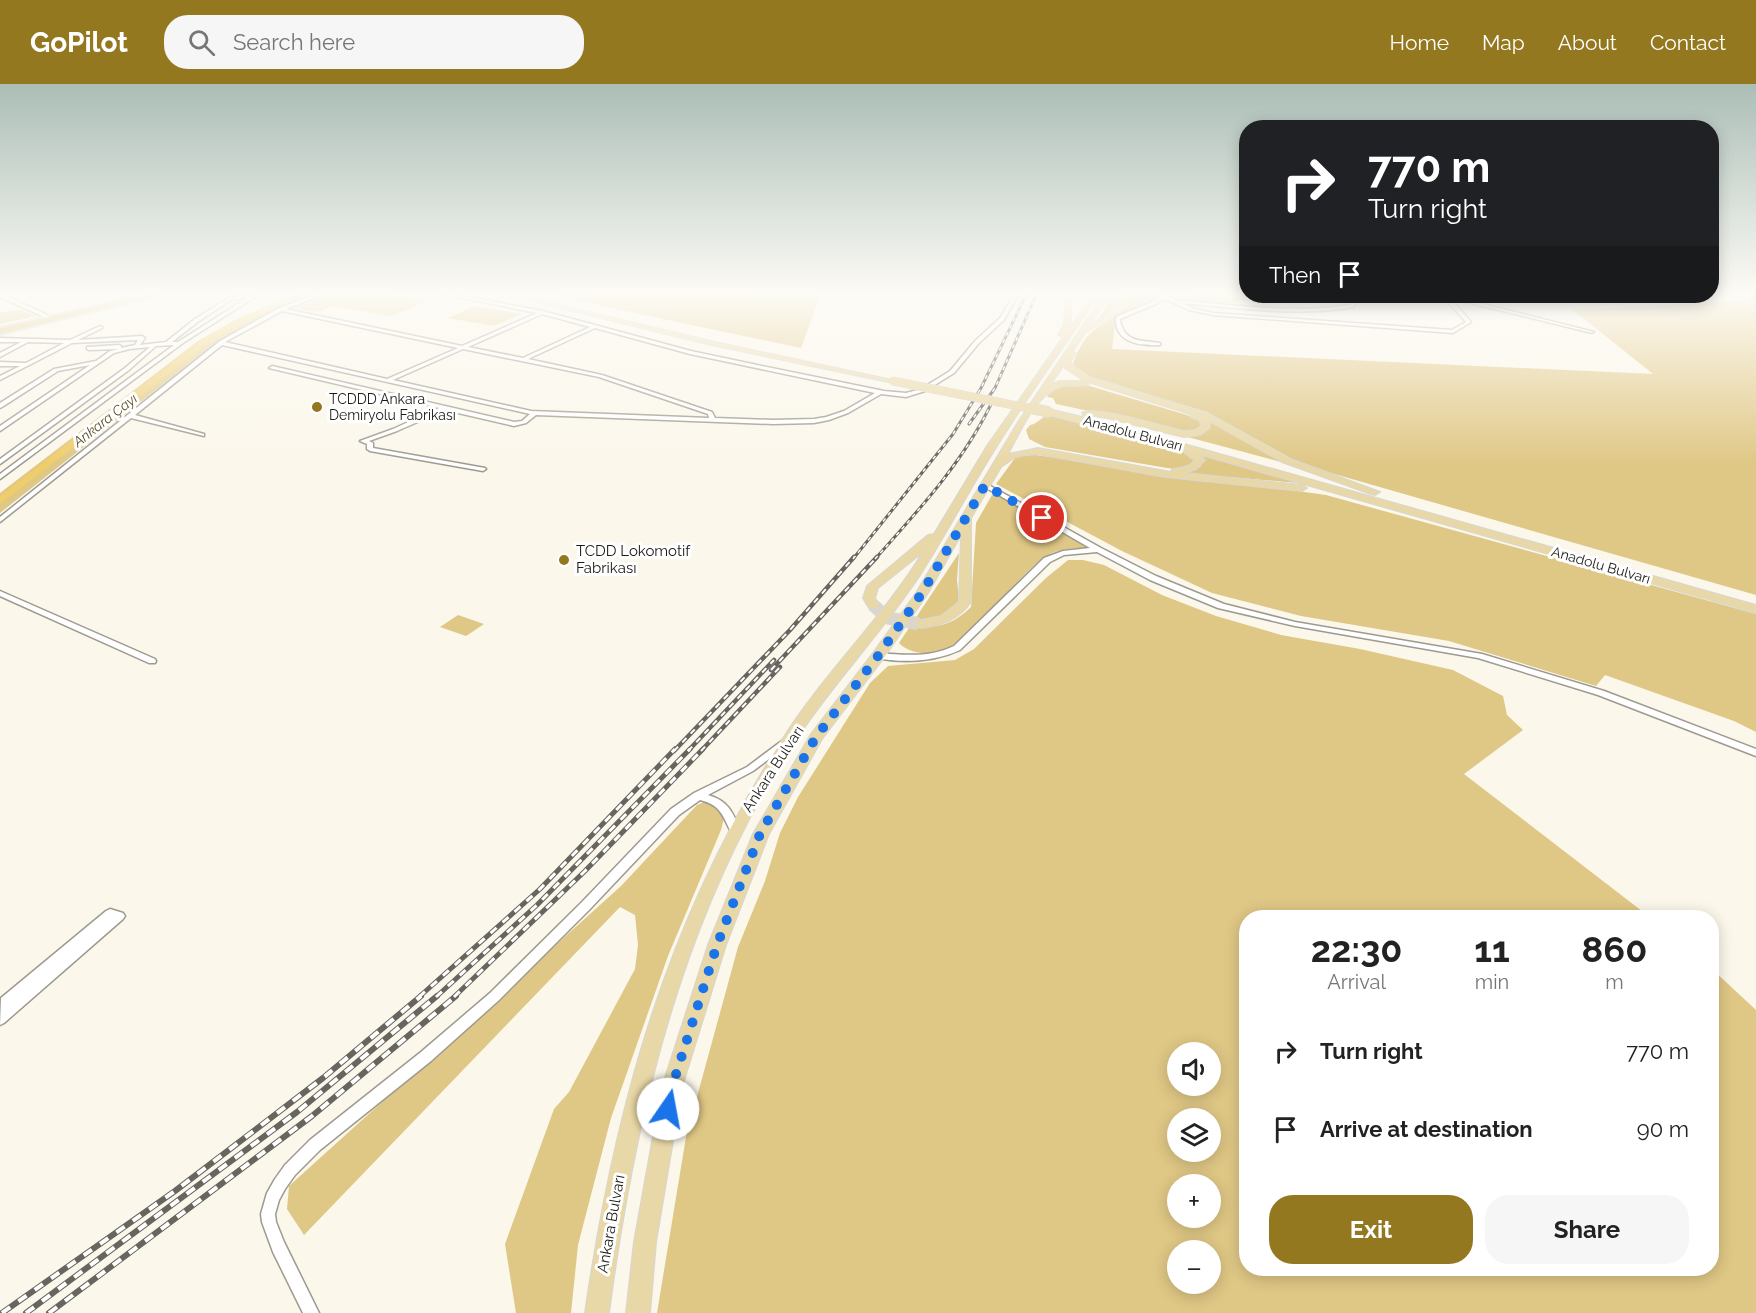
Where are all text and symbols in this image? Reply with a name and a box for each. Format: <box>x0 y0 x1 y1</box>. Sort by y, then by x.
search box <box>164 15 584 69</box>
text: GoPilot <box>30 26 128 59</box>
icon: search <box>185 26 218 59</box>
text: Search here <box>233 29 355 55</box>
text: Home <box>1390 30 1449 55</box>
text: Map <box>1482 30 1525 55</box>
text: About <box>1558 30 1617 55</box>
text: Contact <box>1650 30 1726 55</box>
text: 770 m <box>1368 143 1490 192</box>
icon: right <box>1269 144 1347 222</box>
text: Turn right <box>1368 193 1487 224</box>
icon: arrive <box>1333 258 1366 291</box>
text: Then <box>1269 262 1321 288</box>
water label: Ankara Çayı <box>69 390 140 450</box>
place label: TCDDD Ankara Demiryolu Fabrikası <box>329 391 456 423</box>
marker: TCDDD Ankara Demiryolu Fabrikası <box>310 400 324 414</box>
street label: Anadolu Bulvarı <box>1082 412 1184 454</box>
pin <box>1016 492 1067 543</box>
icon: arrive <box>1025 501 1058 534</box>
place label: TCDD Lokomotif Fabrikası <box>576 542 691 577</box>
street label: Anadolu Bulvarı <box>1550 543 1652 587</box>
marker: TCDD Lokomotif Fabrikası <box>557 553 571 567</box>
street label: Ankara Bulvarı <box>738 722 808 816</box>
text: 22:30 <box>1311 928 1402 970</box>
text: 11 <box>1474 928 1510 970</box>
text: 860 <box>1582 928 1647 970</box>
text: Arrival <box>1327 970 1386 994</box>
text: min <box>1475 970 1509 994</box>
text: m <box>1605 970 1624 994</box>
icon: right <box>1269 1035 1302 1068</box>
text: Turn right <box>1320 1038 1423 1064</box>
text: 770 m <box>1626 1038 1689 1064</box>
map controls <box>1167 1042 1221 1294</box>
button: sound <box>1167 1042 1221 1096</box>
position arrow <box>636 1077 700 1141</box>
button: layers <box>1167 1108 1221 1162</box>
icon: arrive <box>1269 1113 1302 1146</box>
text: Arrive at destination <box>1320 1116 1533 1142</box>
text: 90 m <box>1637 1116 1689 1142</box>
street label: Ankara Bulvarı <box>594 1173 628 1275</box>
button: + <box>1167 1174 1221 1228</box>
button: Exit <box>1269 1195 1473 1264</box>
button: Share <box>1485 1195 1689 1264</box>
button: − <box>1167 1240 1221 1294</box>

